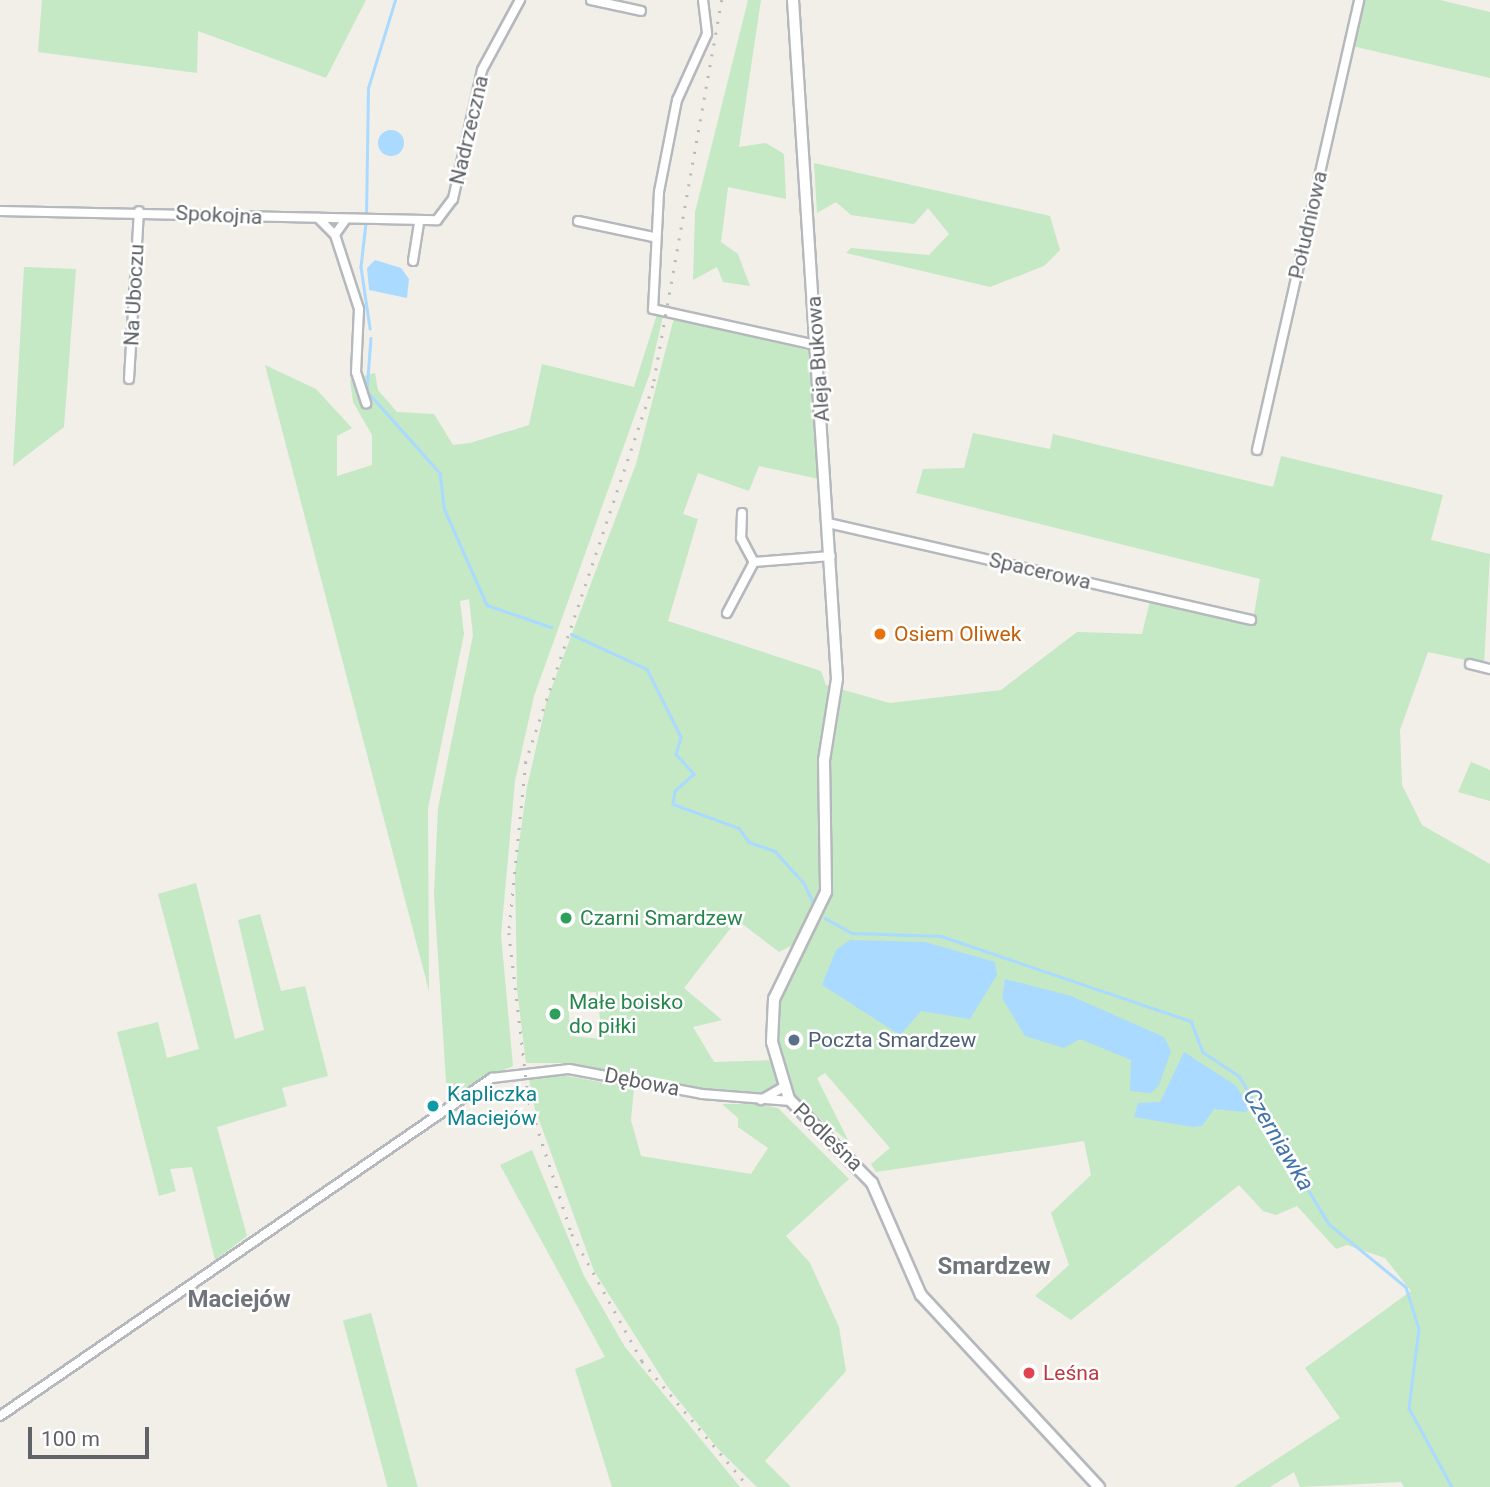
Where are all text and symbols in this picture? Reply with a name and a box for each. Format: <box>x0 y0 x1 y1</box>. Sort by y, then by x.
street label: Nadrzeczna <box>444 73 494 187</box>
street label: Południowa <box>1283 169 1333 281</box>
street label: Spokojna <box>175 200 263 230</box>
street label: Na Uboczu <box>119 243 149 347</box>
street label: Aleja Bukowa <box>801 295 835 423</box>
street label: Spacerowa <box>987 547 1093 595</box>
place label: Osiem Oliwek <box>894 621 1021 647</box>
marker: Osiem Oliwek <box>872 626 888 642</box>
place label: Czarni Smardzew <box>580 905 743 931</box>
marker: Czarni Smardzew <box>558 910 574 926</box>
place label: Małe boisko do piłki <box>569 989 683 1039</box>
marker: Małe boisko do piłki <box>547 1006 563 1022</box>
place label: Poczta Smardzew <box>808 1027 976 1053</box>
marker: Poczta Smardzew <box>786 1032 802 1048</box>
street label: Dębowa <box>602 1062 682 1102</box>
place label: Kapliczka Maciejów <box>447 1081 537 1131</box>
water label: Czerniawka <box>1237 1084 1319 1196</box>
marker: Kapliczka Maciejów <box>425 1098 441 1114</box>
street label: Podleśna <box>788 1098 868 1176</box>
district label: Smardzew <box>937 1253 1051 1281</box>
district label: Maciejów <box>187 1286 291 1314</box>
place label: Leśna <box>1043 1360 1099 1386</box>
marker: Leśna <box>1021 1365 1037 1381</box>
scale bar <box>32 1414 152 1458</box>
text: 100 m <box>41 1427 100 1451</box>

